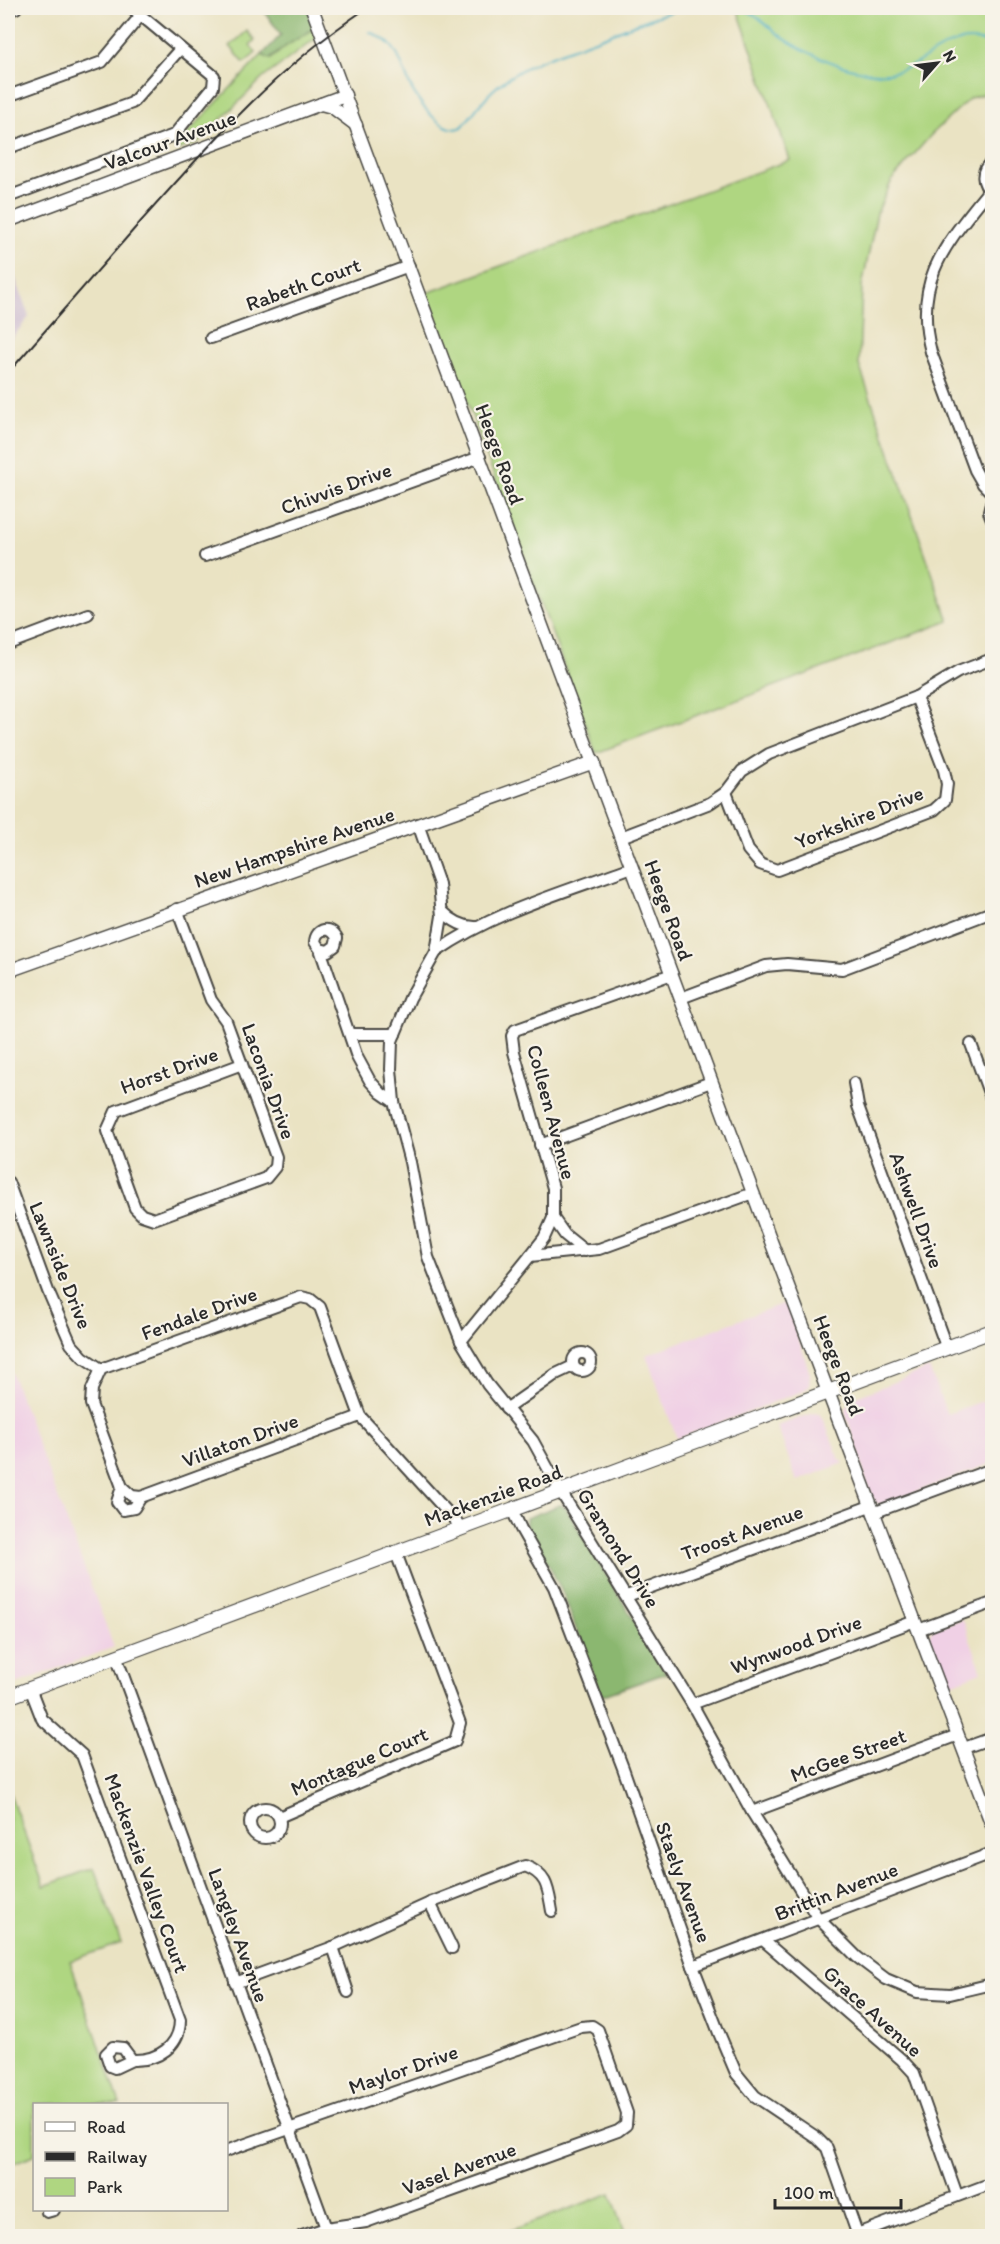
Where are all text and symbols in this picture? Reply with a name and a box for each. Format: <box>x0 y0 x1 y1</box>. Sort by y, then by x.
north arrow <box>907 33 967 93</box>
text: N <box>939 47 961 65</box>
street label: Valcour Avenue <box>100 104 240 176</box>
street label: Rabeth Court <box>242 252 364 316</box>
street label: Heege Road <box>470 400 530 508</box>
street label: Chivvis Drive <box>277 456 395 520</box>
street label: Yorkshire Drive <box>791 780 927 854</box>
street label: New Hampshire Avenue <box>190 801 398 893</box>
street label: Heege Road <box>639 856 699 964</box>
street label: Laconia Drive <box>236 1020 302 1142</box>
street label: Horst Drive <box>117 1041 221 1099</box>
street label: Colleen Avenue <box>522 1042 582 1182</box>
street label: Ashwell Drive <box>884 1148 950 1272</box>
street label: Lawnside Drive <box>24 1198 98 1332</box>
street label: Fendale Drive <box>138 1280 260 1346</box>
street label: Heege Road <box>808 1311 870 1419</box>
street label: Villaton Drive <box>178 1407 302 1473</box>
street label: Mackenzie Road <box>420 1458 566 1532</box>
street label: Gramond Drive <box>572 1484 666 1612</box>
street label: Troost Avenue <box>678 1498 806 1566</box>
street label: Wynwood Drive <box>727 1609 865 1679</box>
street label: Montague Court <box>287 1721 431 1801</box>
street label: McGee Street <box>787 1722 909 1788</box>
street label: Mackenzie Valley Court <box>99 1770 195 1976</box>
street label: Staely Avenue <box>651 1818 717 1946</box>
street label: Brittin Avenue <box>771 1856 901 1926</box>
street label: Langley Avenue <box>203 1864 275 2006</box>
street label: Grace Avenue <box>818 1960 928 2062</box>
street label: Maylor Drive <box>345 2039 461 2099</box>
legend <box>33 2103 228 2211</box>
text: Road <box>87 2116 126 2138</box>
street label: Vasel Avenue <box>399 2136 519 2200</box>
text: Railway <box>87 2146 148 2168</box>
scale bar <box>775 2172 901 2210</box>
text: Park <box>87 2176 122 2198</box>
text: 100 m <box>784 2182 834 2204</box>

